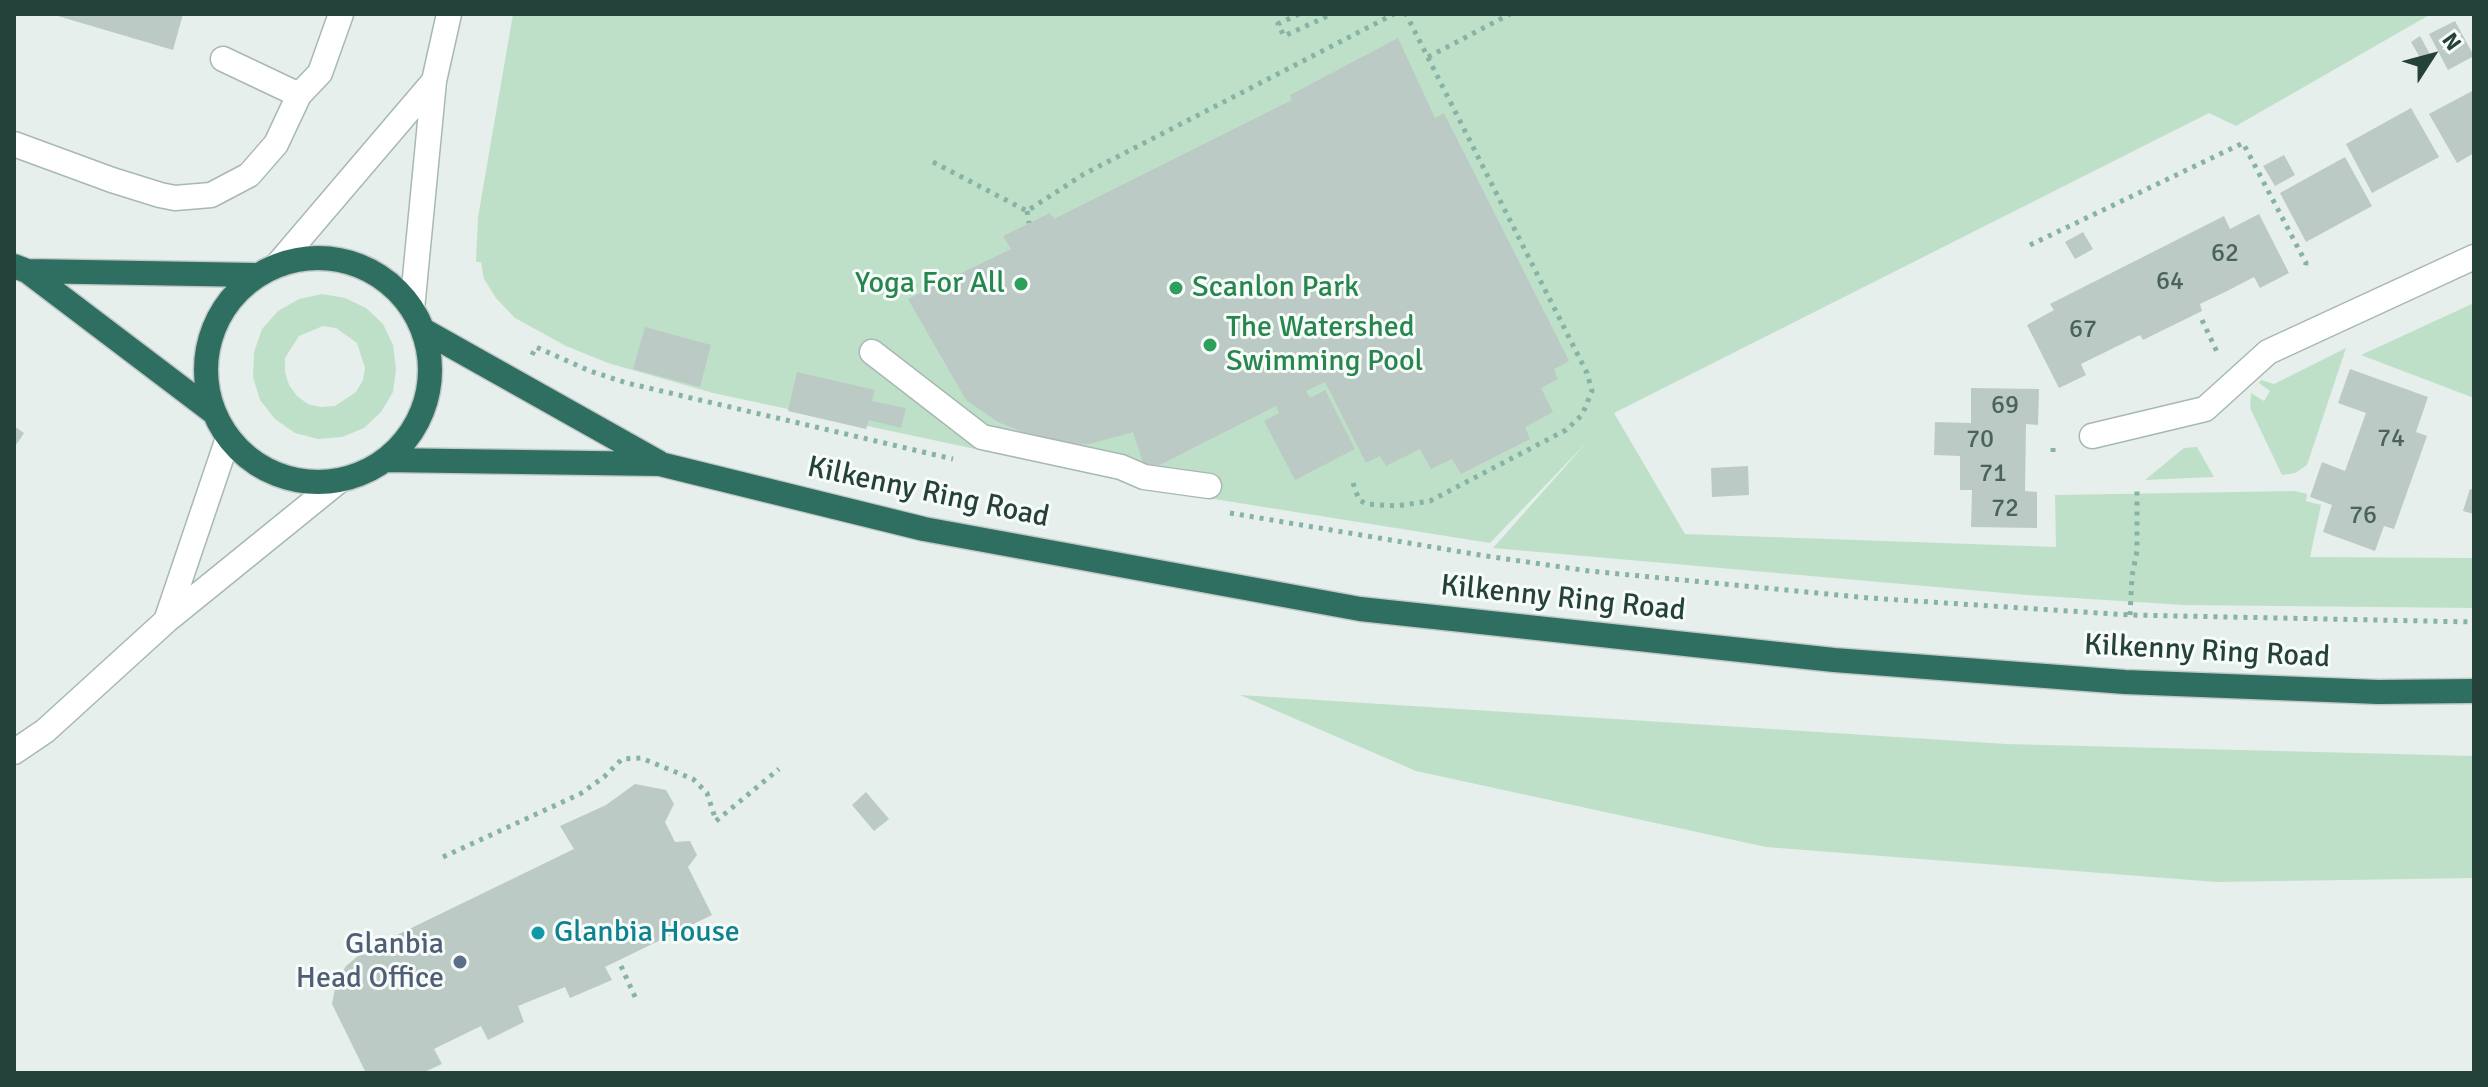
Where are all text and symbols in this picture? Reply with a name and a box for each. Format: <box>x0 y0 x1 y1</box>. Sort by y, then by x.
north arrow <box>2392 16 2472 96</box>
text: N <box>2436 27 2467 56</box>
house number: 62 <box>2211 238 2239 270</box>
place label: Yoga For All <box>855 266 1005 302</box>
house number: 64 <box>2156 266 2184 298</box>
place label: Scanlon Park <box>1192 270 1359 306</box>
marker: Yoga For All <box>1012 275 1030 293</box>
marker: Scanlon Park <box>1167 279 1185 297</box>
place label: The Watershed Swimming Pool <box>1226 310 1423 380</box>
house number: 67 <box>2069 314 2097 346</box>
marker: The Watershed Swimming Pool <box>1201 336 1219 354</box>
house number: 69 <box>1991 390 2019 422</box>
house number: 74 <box>2377 423 2405 455</box>
house number: 70 <box>1966 424 1994 456</box>
street label: Kilkenny Ring Road <box>804 450 1052 536</box>
house number: 71 <box>1979 458 2007 490</box>
house number: 72 <box>1991 493 2019 525</box>
house number: 76 <box>2349 500 2377 532</box>
street label: Kilkenny Ring Road <box>1439 568 1687 630</box>
street label: Kilkenny Ring Road <box>2083 628 2331 676</box>
place label: Glanbia House <box>554 915 740 951</box>
marker: Glanbia House <box>529 924 547 942</box>
place label: Glanbia Head Office <box>296 927 444 998</box>
marker: Glanbia Head Office <box>451 953 469 971</box>

